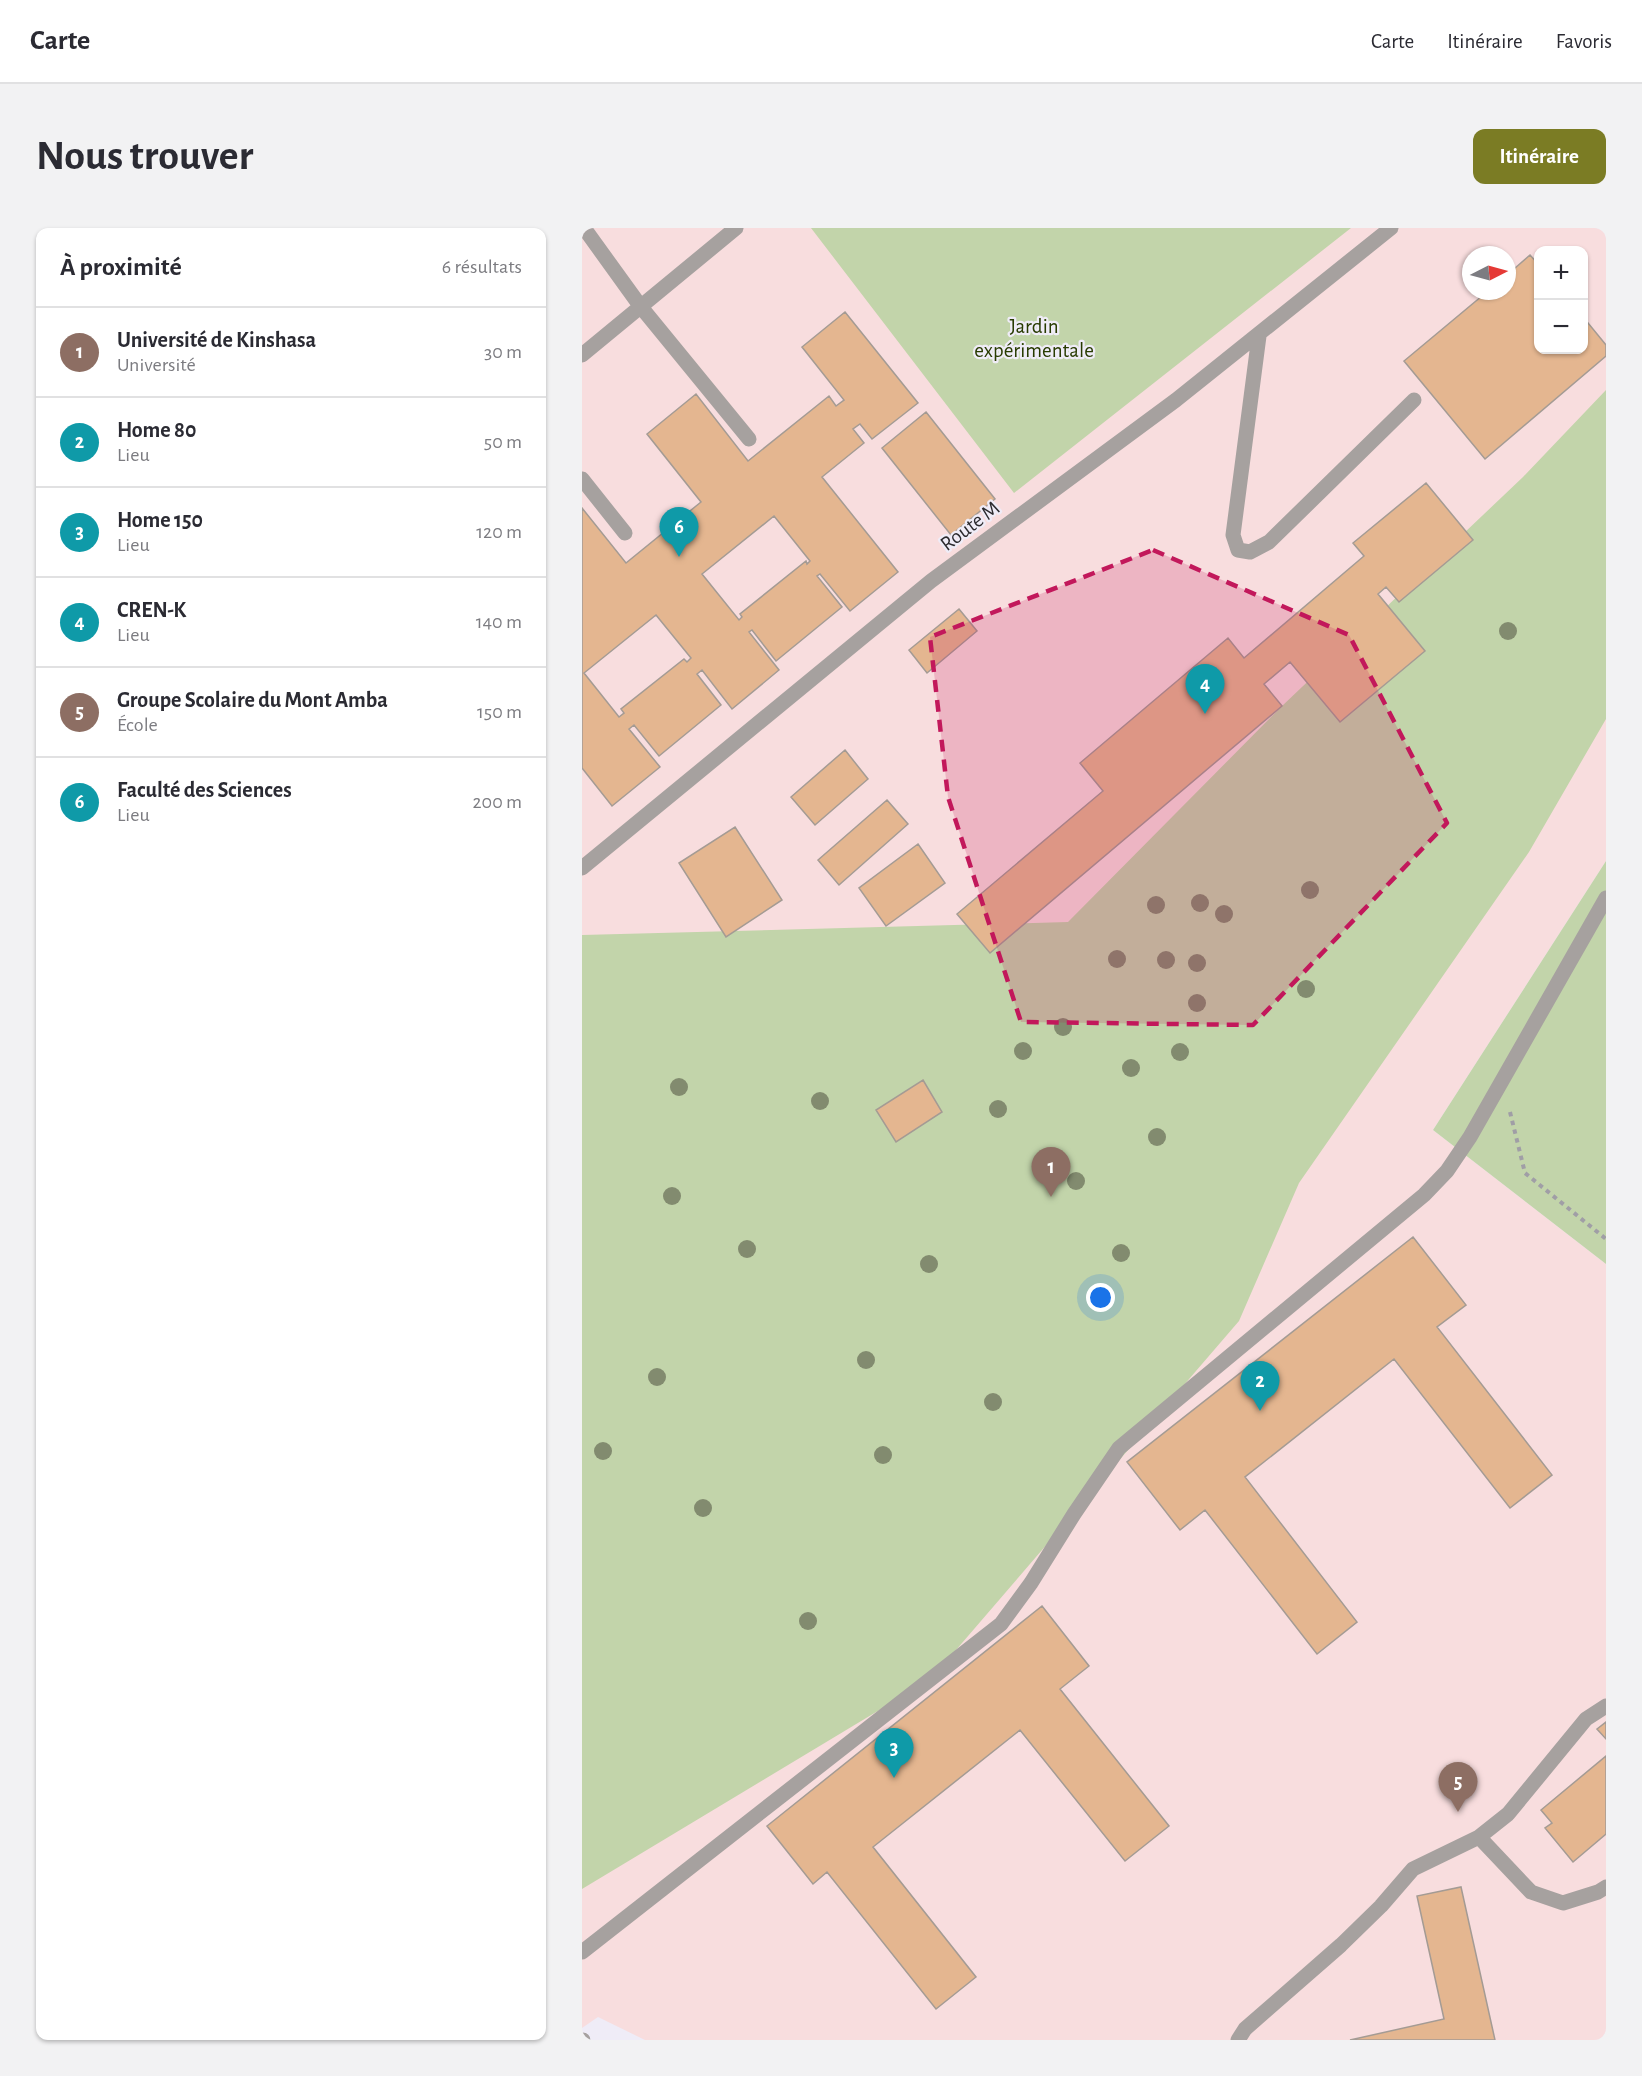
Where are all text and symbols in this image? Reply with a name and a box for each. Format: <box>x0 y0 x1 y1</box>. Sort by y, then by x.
text: Carte <box>30 27 90 55</box>
text: Carte <box>1371 31 1414 52</box>
text: Itinéraire <box>1447 31 1523 52</box>
text: Favoris <box>1556 31 1612 52</box>
button: Itinéraire <box>1473 129 1606 184</box>
text: Nous trouver <box>36 135 253 177</box>
north arrow <box>1462 246 1516 300</box>
map controls <box>1534 246 1588 354</box>
button: + <box>1534 246 1588 300</box>
text: À proximité <box>60 254 182 280</box>
text: 6 résultats <box>442 257 522 277</box>
button: − <box>1534 300 1588 354</box>
park label: Jardin expérimentale <box>974 316 1094 361</box>
text: Université de Kinshasa <box>117 329 316 351</box>
text: 1 <box>76 342 83 362</box>
text: 30 m <box>484 342 522 362</box>
text: Université <box>117 355 196 375</box>
text: Home 80 <box>117 419 196 441</box>
text: 2 <box>75 432 84 452</box>
text: 50 m <box>484 432 522 452</box>
text: Lieu <box>117 445 150 465</box>
street label: Route M <box>937 497 1003 555</box>
pin: 6 <box>660 508 698 557</box>
text: Home 150 <box>117 509 203 531</box>
text: 3 <box>75 522 84 542</box>
text: 120 m <box>476 522 522 542</box>
text: Lieu <box>117 535 150 555</box>
text: CREN-K <box>117 599 186 621</box>
text: 4 <box>74 612 85 632</box>
text: 140 m <box>476 612 522 632</box>
text: Lieu <box>117 625 150 645</box>
pin: 4 <box>1186 664 1224 714</box>
text: Groupe Scolaire du Mont Amba <box>117 689 388 711</box>
text: 5 <box>75 702 84 722</box>
text: 150 m <box>477 702 522 722</box>
text: École <box>117 715 158 735</box>
text: Faculté des Sciences <box>117 779 292 801</box>
text: 6 <box>75 792 84 812</box>
text: 200 m <box>472 792 522 812</box>
text: Lieu <box>117 805 150 825</box>
pin: 1 <box>1032 1148 1070 1197</box>
your location <box>1086 1283 1115 1312</box>
pin: 2 <box>1240 1362 1280 1411</box>
pin: 3 <box>874 1728 914 1778</box>
pin: 5 <box>1438 1762 1478 1812</box>

